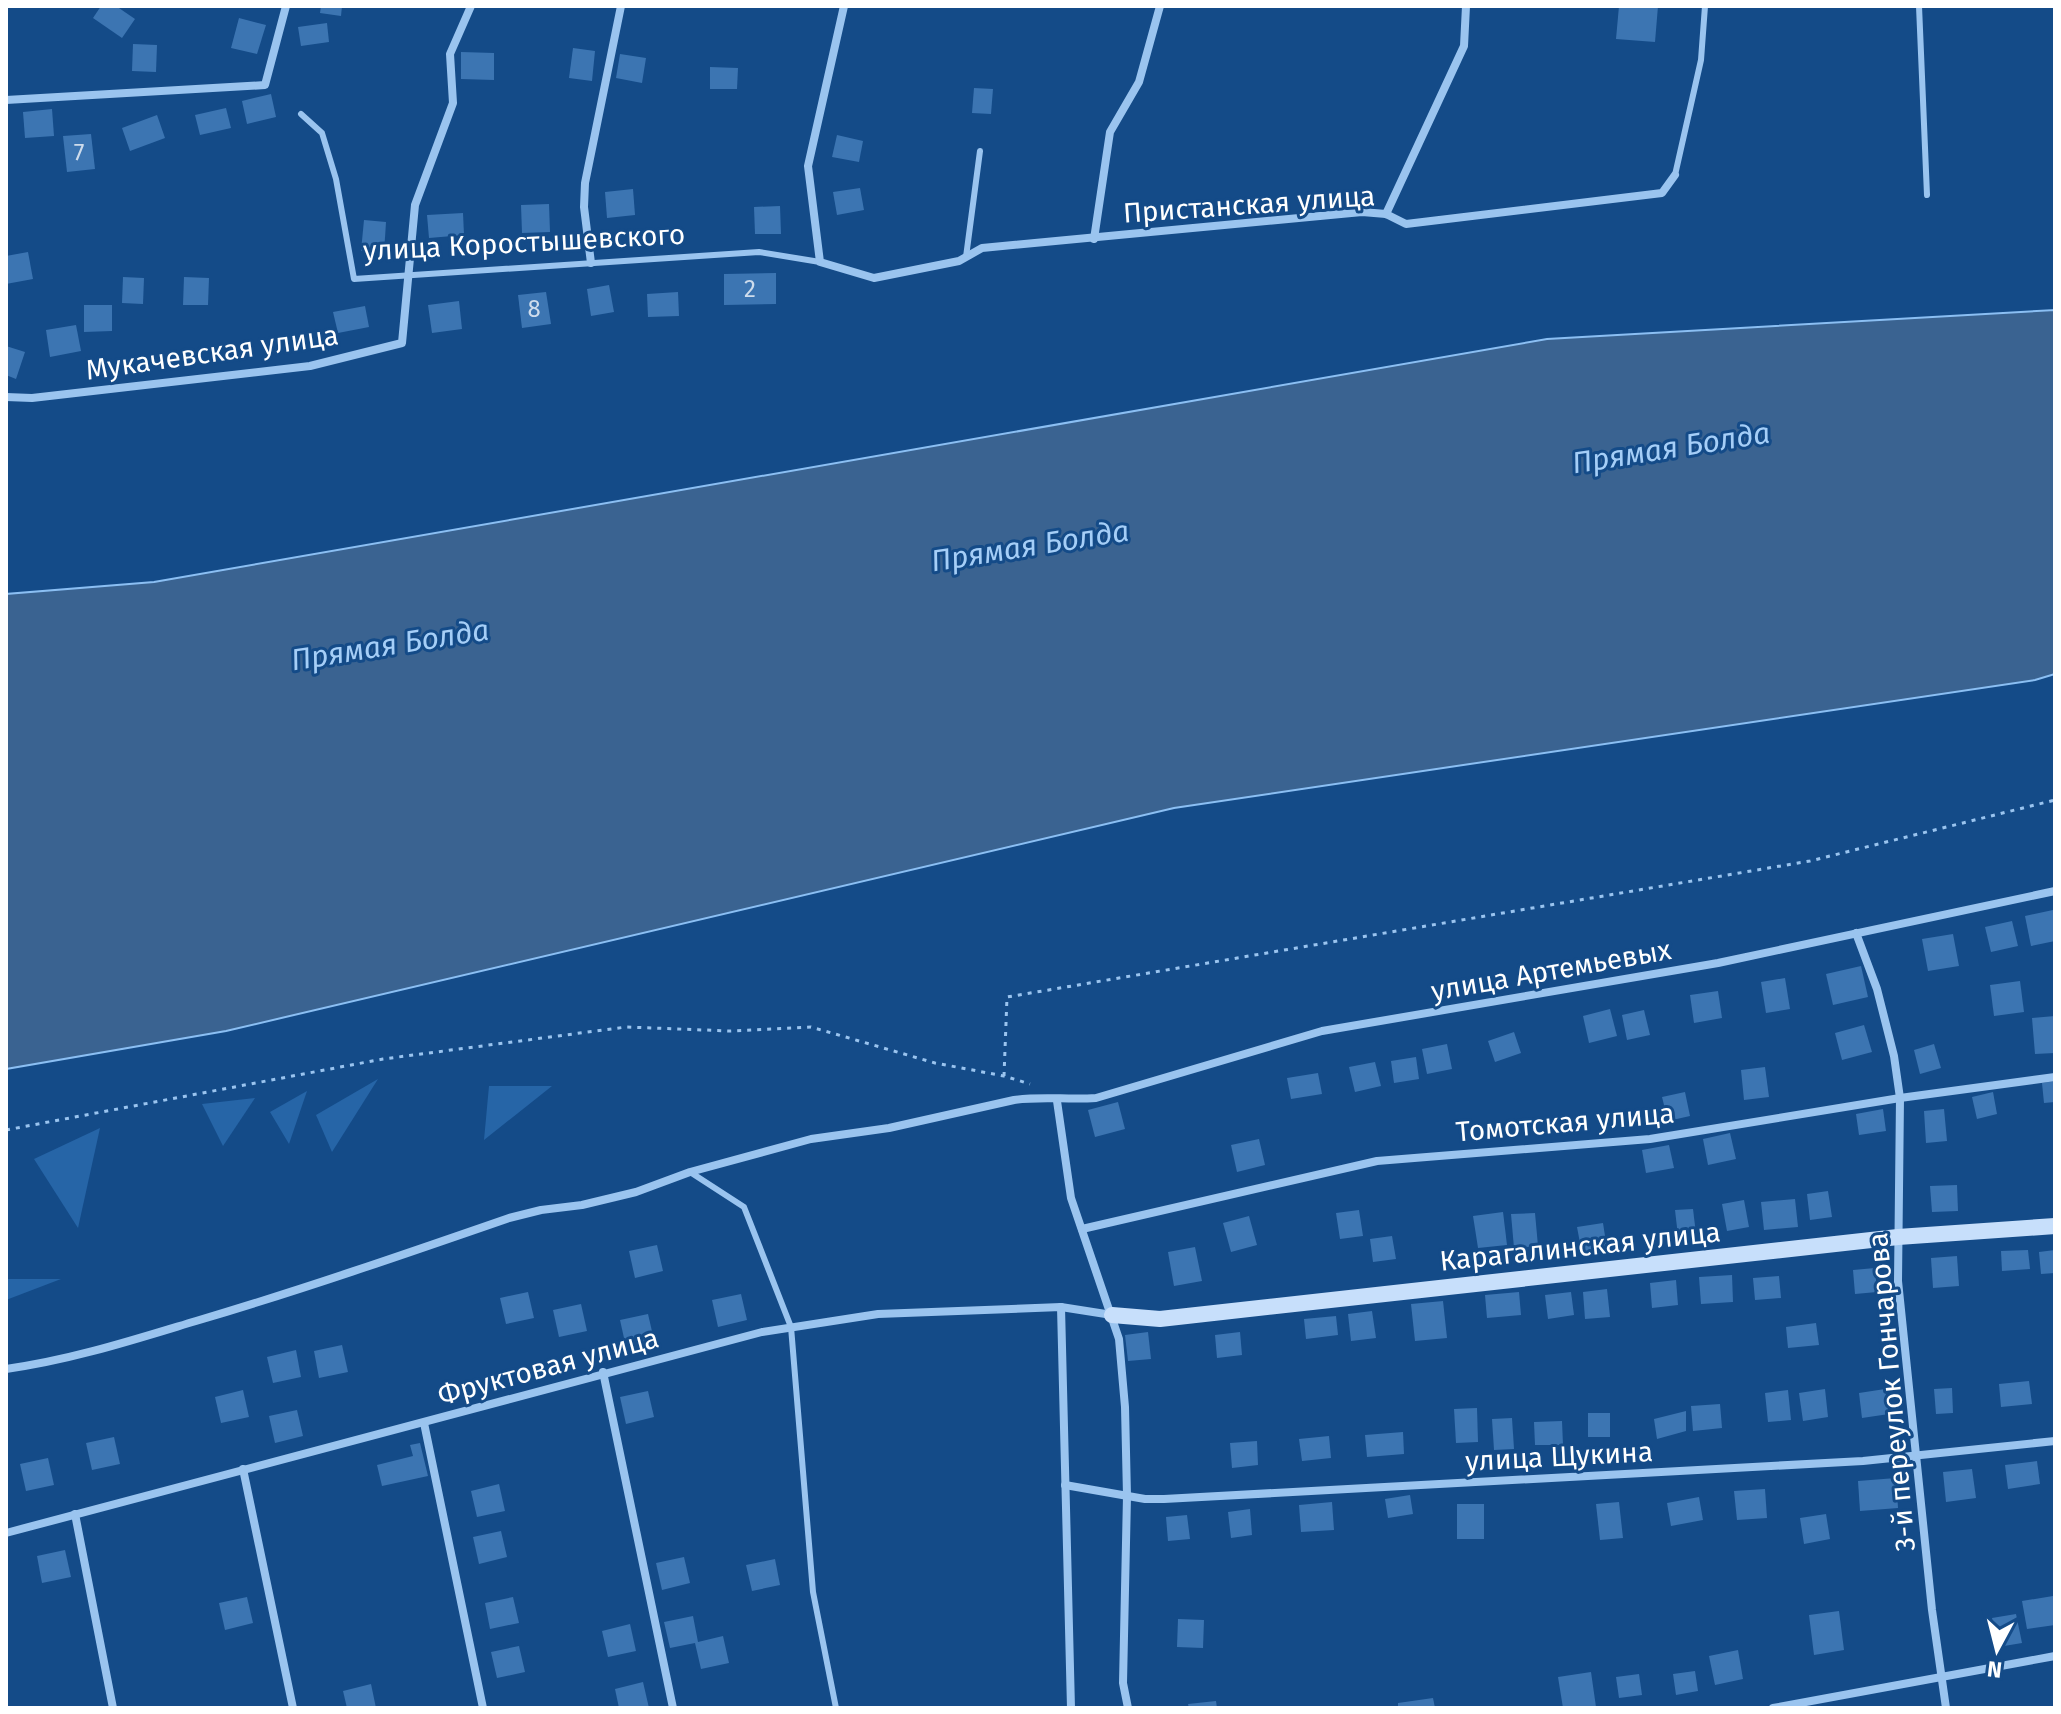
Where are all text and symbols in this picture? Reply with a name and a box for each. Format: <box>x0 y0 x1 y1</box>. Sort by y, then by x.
house number: 7 <box>74 139 84 167</box>
street label: Пристанская улица <box>1122 179 1376 230</box>
street label: улица Коростышевского <box>362 218 686 267</box>
house number: 2 <box>744 275 756 303</box>
house number: 8 <box>527 295 541 323</box>
street label: Мукачевская улица <box>84 318 341 387</box>
water label: Прямая Болда <box>1569 415 1773 481</box>
water label: Прямая Болда <box>928 513 1132 579</box>
water label: Прямая Болда <box>288 612 492 678</box>
street label: улица Артемьевых <box>1429 933 1674 1008</box>
street label: Томотская улица <box>1454 1097 1676 1148</box>
street label: Карагалинская улица <box>1438 1215 1722 1278</box>
street label: 3-й переулок Гончарова <box>1861 1231 1922 1553</box>
street label: Фруктовая улица <box>434 1321 662 1412</box>
street label: улица Щукина <box>1464 1435 1654 1478</box>
north arrow <box>1957 1610 2037 1690</box>
text: N <box>1986 1655 2004 1684</box>

